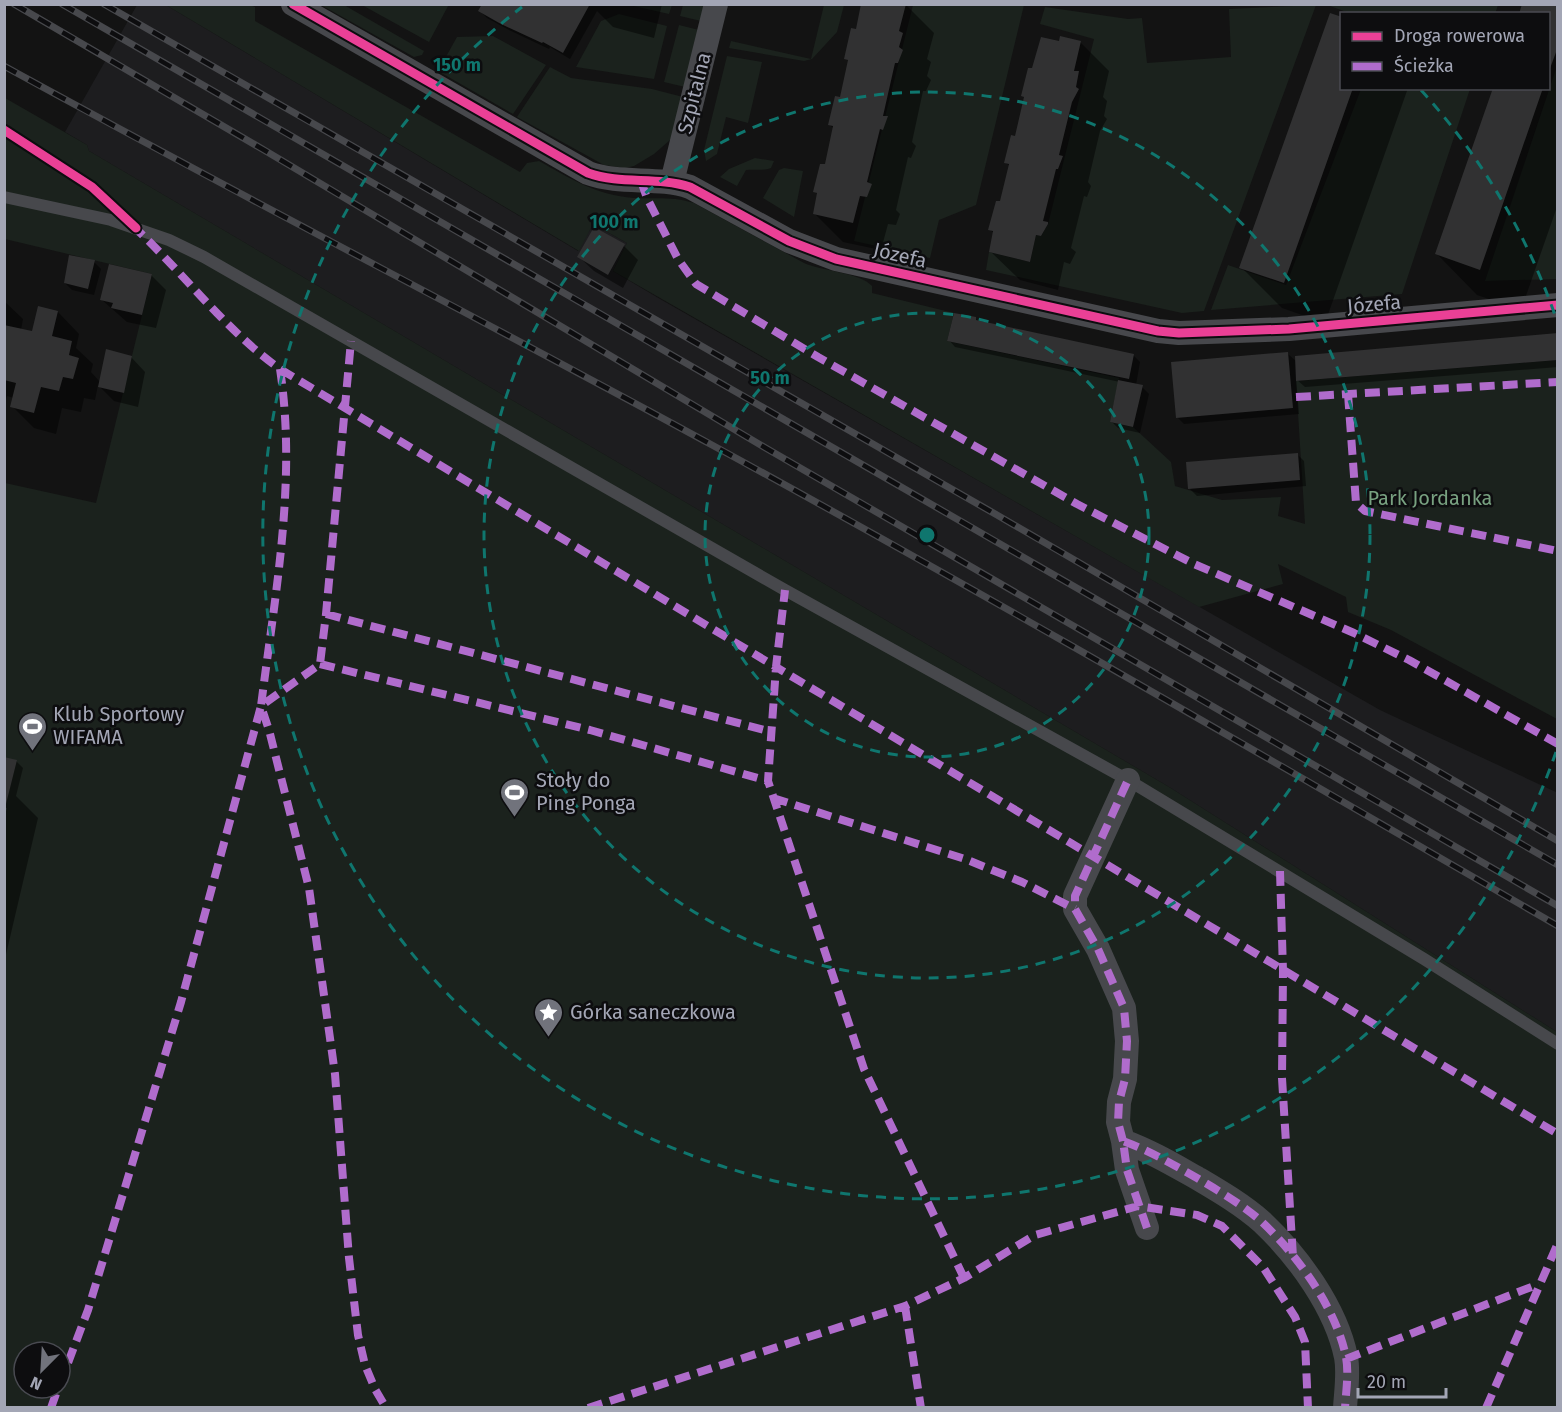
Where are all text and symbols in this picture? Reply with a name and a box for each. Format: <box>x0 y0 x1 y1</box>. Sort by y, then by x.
legend <box>1340 12 1550 90</box>
text: Droga rowerowa <box>1394 25 1525 47</box>
street label: Szpitalna <box>672 50 716 136</box>
text: 150 m <box>433 54 481 76</box>
text: Ścieżka <box>1394 55 1454 77</box>
text: 100 m <box>590 211 638 233</box>
street label: Józefa <box>871 237 929 273</box>
street label: Józefa <box>1346 290 1402 318</box>
text: 50 m <box>750 367 790 389</box>
park label: Park Jordanka <box>1368 486 1492 510</box>
centre of rings <box>917 525 937 545</box>
place label: Klub Sportowy WIFAMA <box>53 702 185 749</box>
sports icon: Klub Sportowy WIFAMA <box>16 710 48 752</box>
place label: Stoły do Ping Ponga <box>536 768 636 815</box>
sports icon: Stoły do Ping Ponga <box>499 776 531 818</box>
place icon: Górka saneczkowa <box>533 996 565 1038</box>
place label: Górka saneczkowa <box>570 1000 736 1024</box>
north arrow <box>12 1340 72 1400</box>
scale bar <box>1358 1361 1446 1399</box>
text: 20 m <box>1367 1371 1406 1393</box>
text: N <box>27 1372 45 1394</box>

